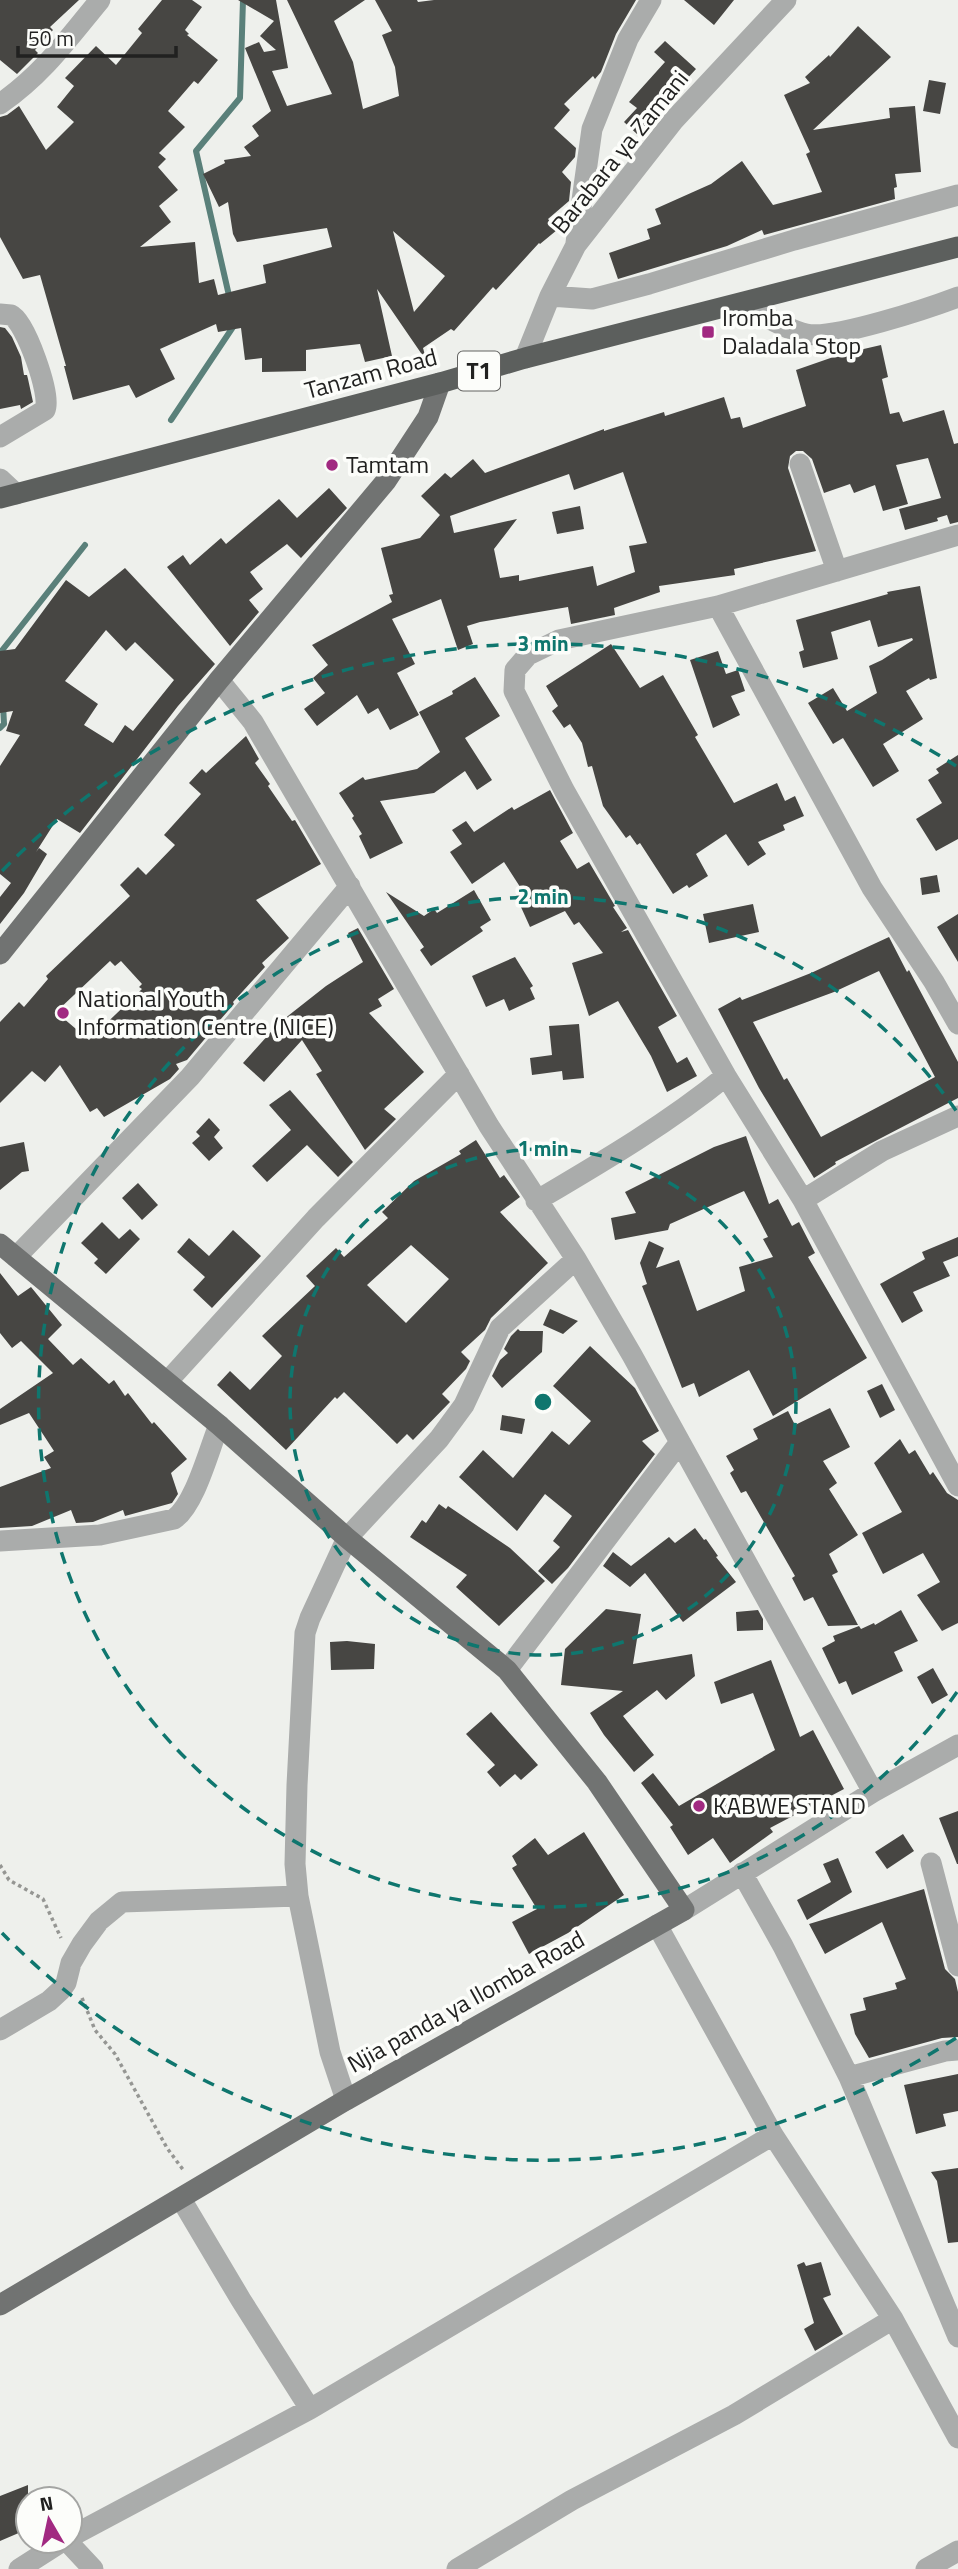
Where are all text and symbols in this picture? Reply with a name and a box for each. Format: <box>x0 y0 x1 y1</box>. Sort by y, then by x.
scale bar <box>18 14 175 58</box>
text: 50 m <box>28 22 74 54</box>
street label: Barabara ya Zamani <box>542 62 697 241</box>
place label: Iromba Daladala Stop <box>722 299 861 363</box>
marker: Iromba Daladala Stop <box>700 324 716 340</box>
street label: Tanzam Road <box>301 338 441 408</box>
road number: T1 <box>458 352 500 390</box>
place label: Tamtam <box>346 446 429 482</box>
marker: Tamtam <box>324 457 340 473</box>
text: 3 min <box>517 627 569 659</box>
text: 2 min <box>517 880 569 912</box>
place label: National Youth Information Centre (NICE) <box>77 980 334 1044</box>
marker: National Youth Information Centre (NICE) <box>55 1005 71 1021</box>
text: 1 min <box>517 1132 569 1164</box>
centre of rings <box>531 1390 555 1414</box>
place label: KABWE STAND <box>713 1787 866 1823</box>
marker: KABWE STAND <box>691 1798 707 1814</box>
street label: Njia panda ya Ilomba Road <box>340 1921 591 2081</box>
north arrow <box>14 2485 84 2555</box>
text: N <box>37 2487 55 2518</box>

